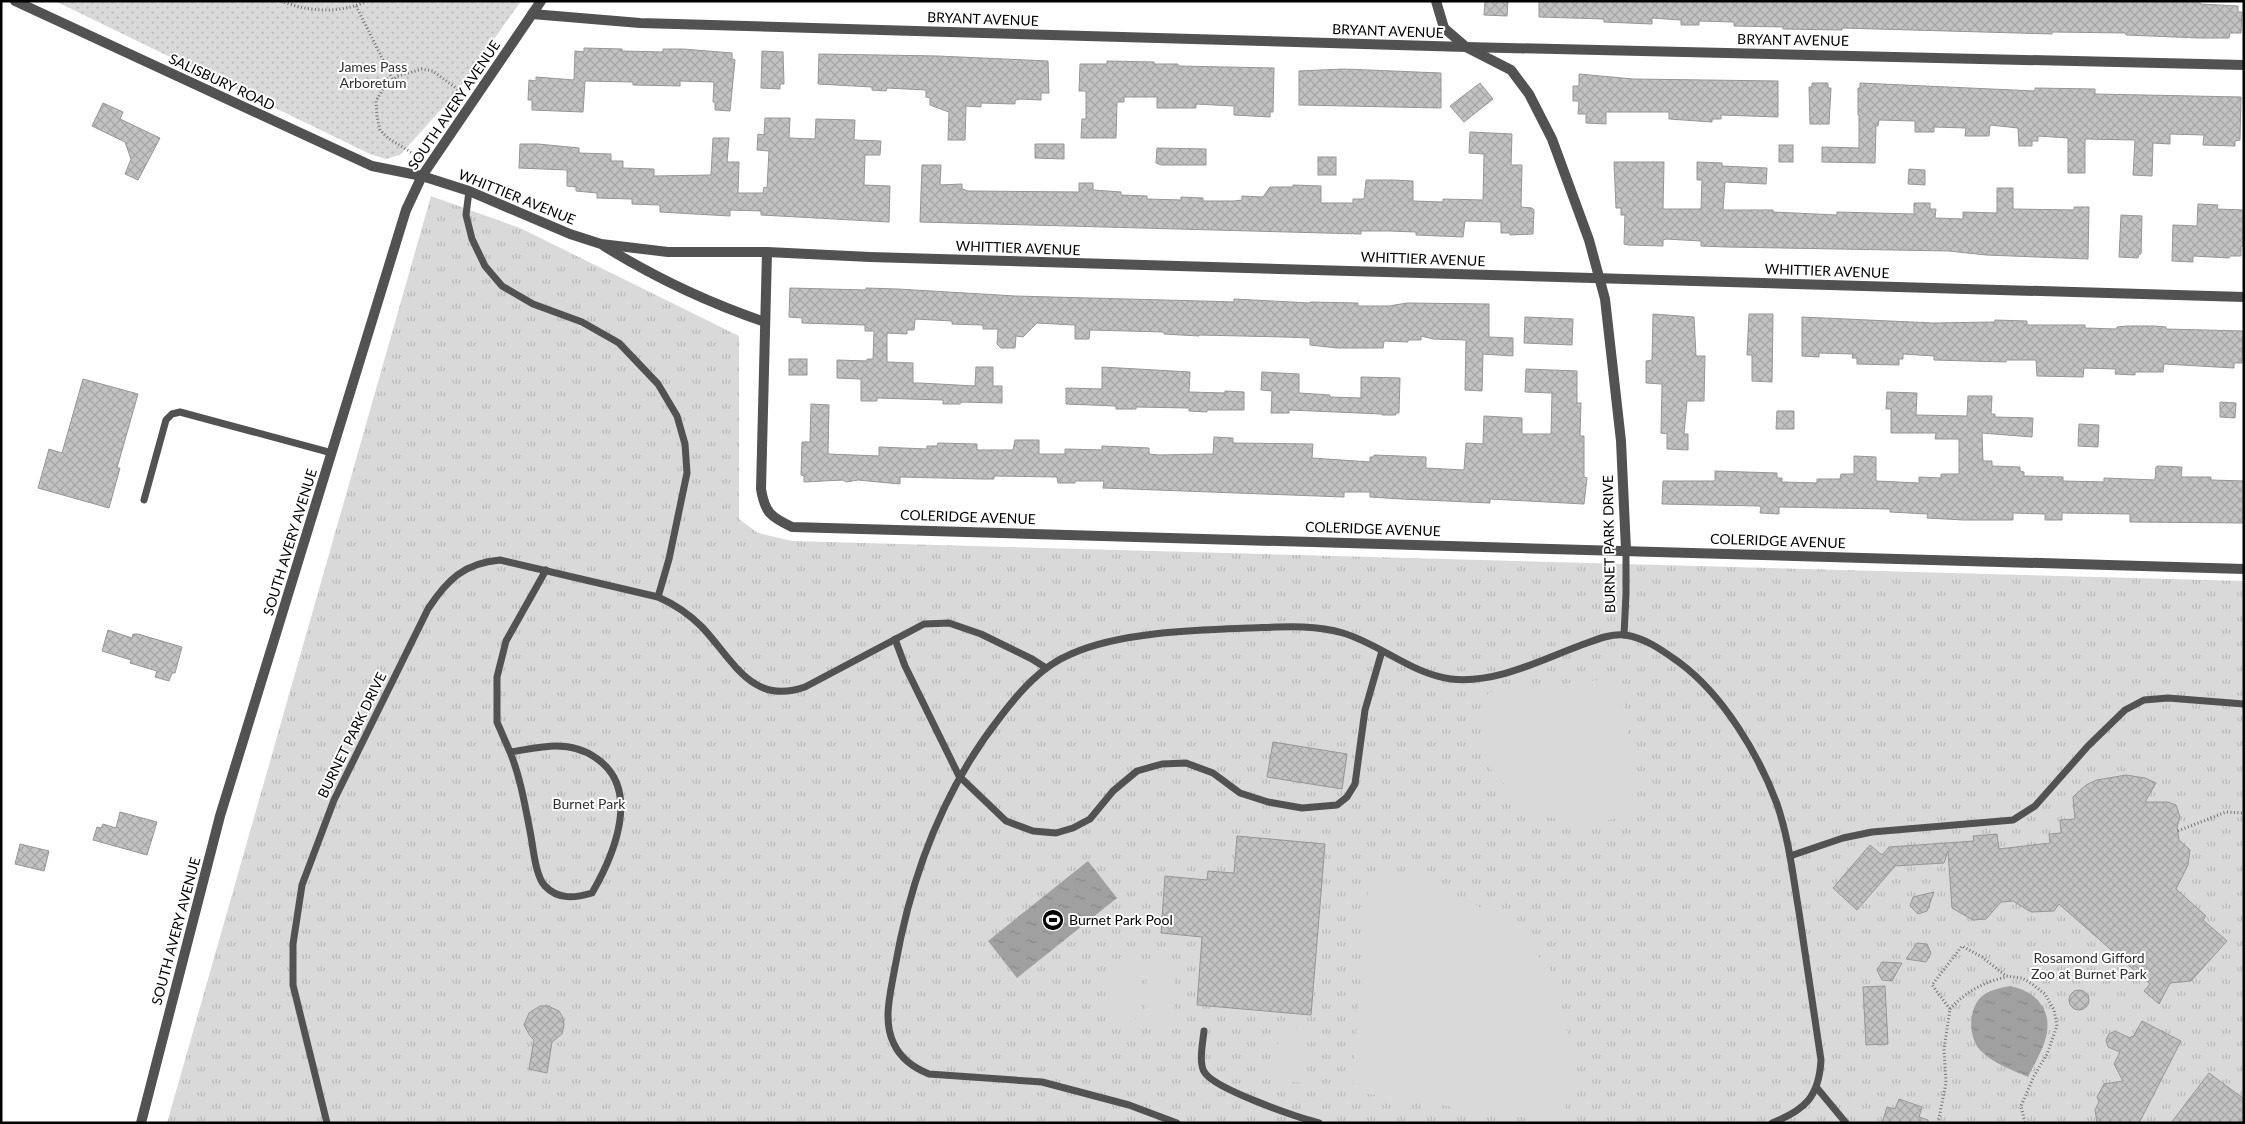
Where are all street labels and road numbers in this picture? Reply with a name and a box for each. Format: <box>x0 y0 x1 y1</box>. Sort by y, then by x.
street label: BRYANT AVENUE <box>927 8 1039 29</box>
street label: BRYANT AVENUE <box>1332 20 1444 41</box>
street label: BRYANT AVENUE <box>1737 30 1849 49</box>
street label: SOUTH AVERY AVENUE <box>404 37 503 173</box>
street label: SALISBURY ROAD <box>167 50 278 114</box>
street label: WHITTIER AVENUE <box>456 165 578 228</box>
street label: WHITTIER AVENUE <box>955 237 1081 258</box>
street label: WHITTIER AVENUE <box>1360 248 1486 269</box>
street label: WHITTIER AVENUE <box>1764 260 1890 281</box>
street label: SOUTH AVERY AVENUE <box>259 466 320 617</box>
street label: BURNET PARK DRIVE <box>1599 475 1618 613</box>
street label: COLERIDGE AVENUE <box>900 506 1036 527</box>
street label: COLERIDGE AVENUE <box>1305 518 1441 539</box>
street label: COLERIDGE AVENUE <box>1710 530 1846 551</box>
street label: BURNET PARK DRIVE <box>314 669 389 801</box>
street label: SOUTH AVERY AVENUE <box>148 855 203 1007</box>

